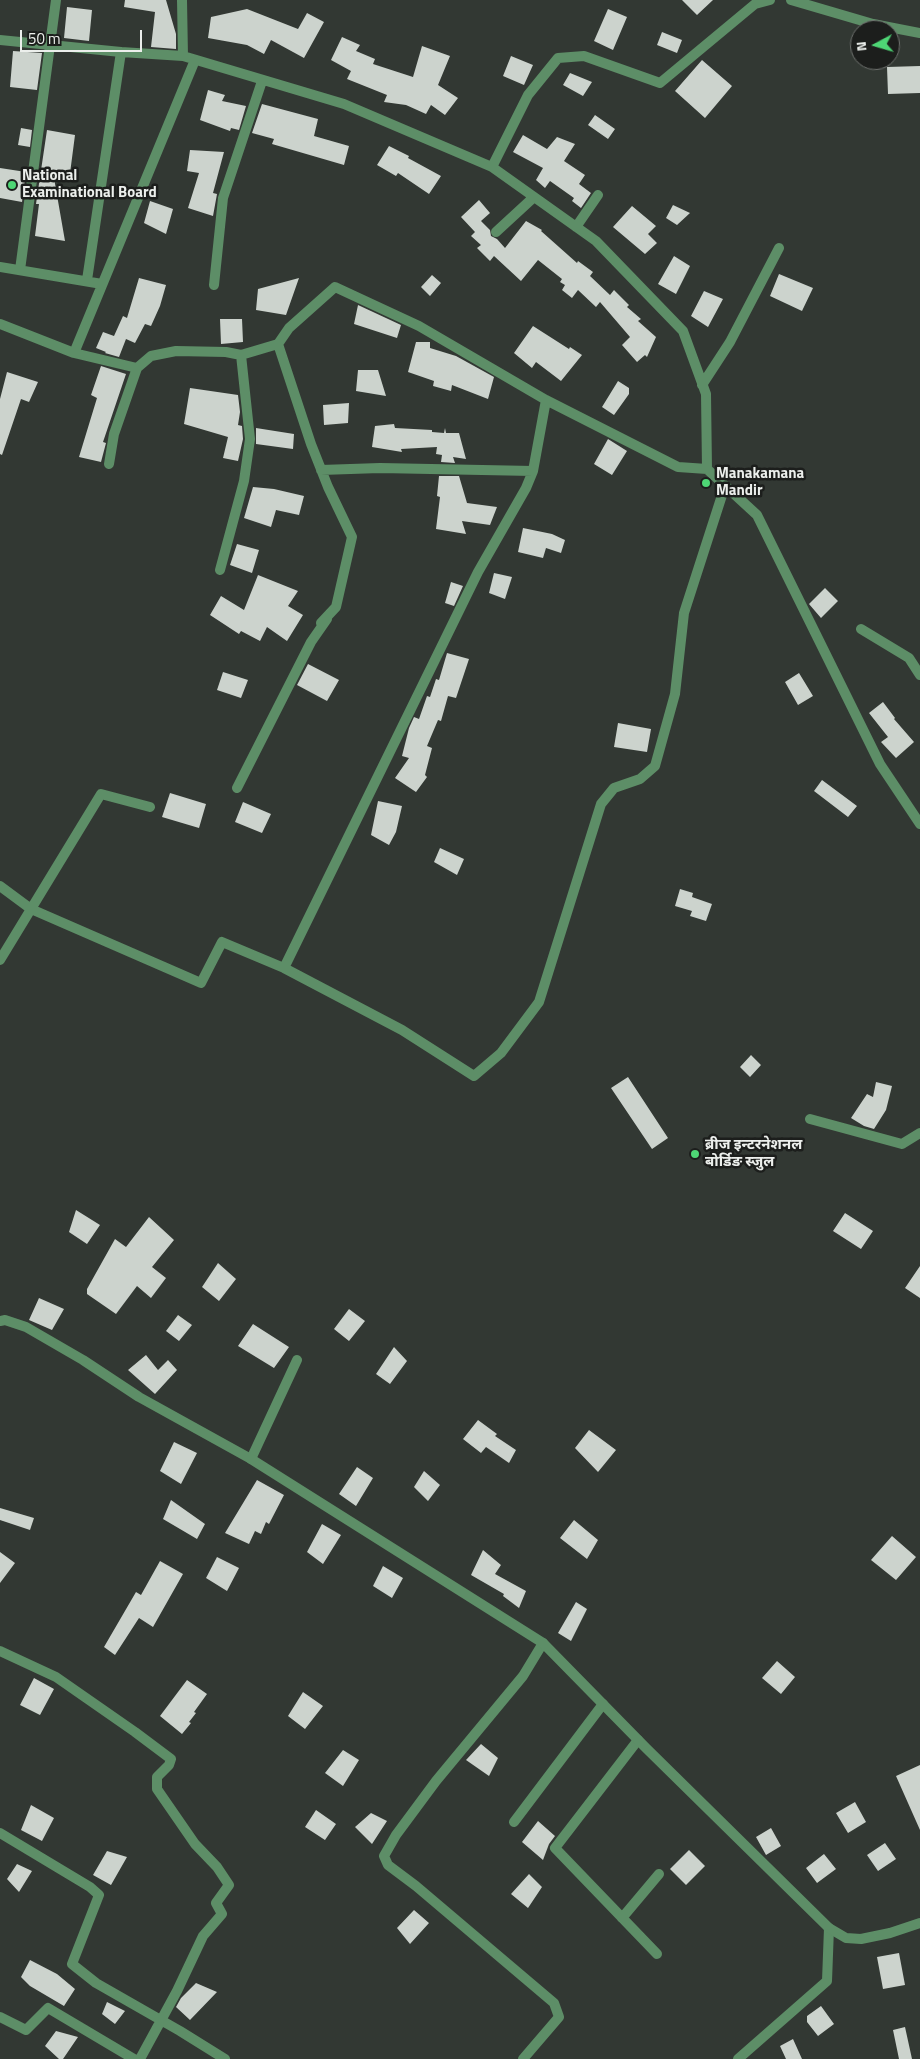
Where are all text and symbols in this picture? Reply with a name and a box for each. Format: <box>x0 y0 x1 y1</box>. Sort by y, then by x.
scale bar <box>22 20 145 52</box>
north arrow <box>850 20 900 70</box>
text: 50 m <box>28 27 61 50</box>
text: N <box>850 41 872 52</box>
place label: National Examinational Board <box>22 167 157 202</box>
marker: National Examinational Board <box>6 179 18 191</box>
place label: Manakamana Mandir <box>716 465 804 500</box>
marker: Manakamana Mandir <box>700 477 712 489</box>
place label: ब्रीज इन्टरनेशनल बोर्डिङ स्जुल <box>705 1136 802 1171</box>
marker: ब्रीज इन्टरनेशनल बोर्डिङ स्जुल <box>689 1148 701 1160</box>

